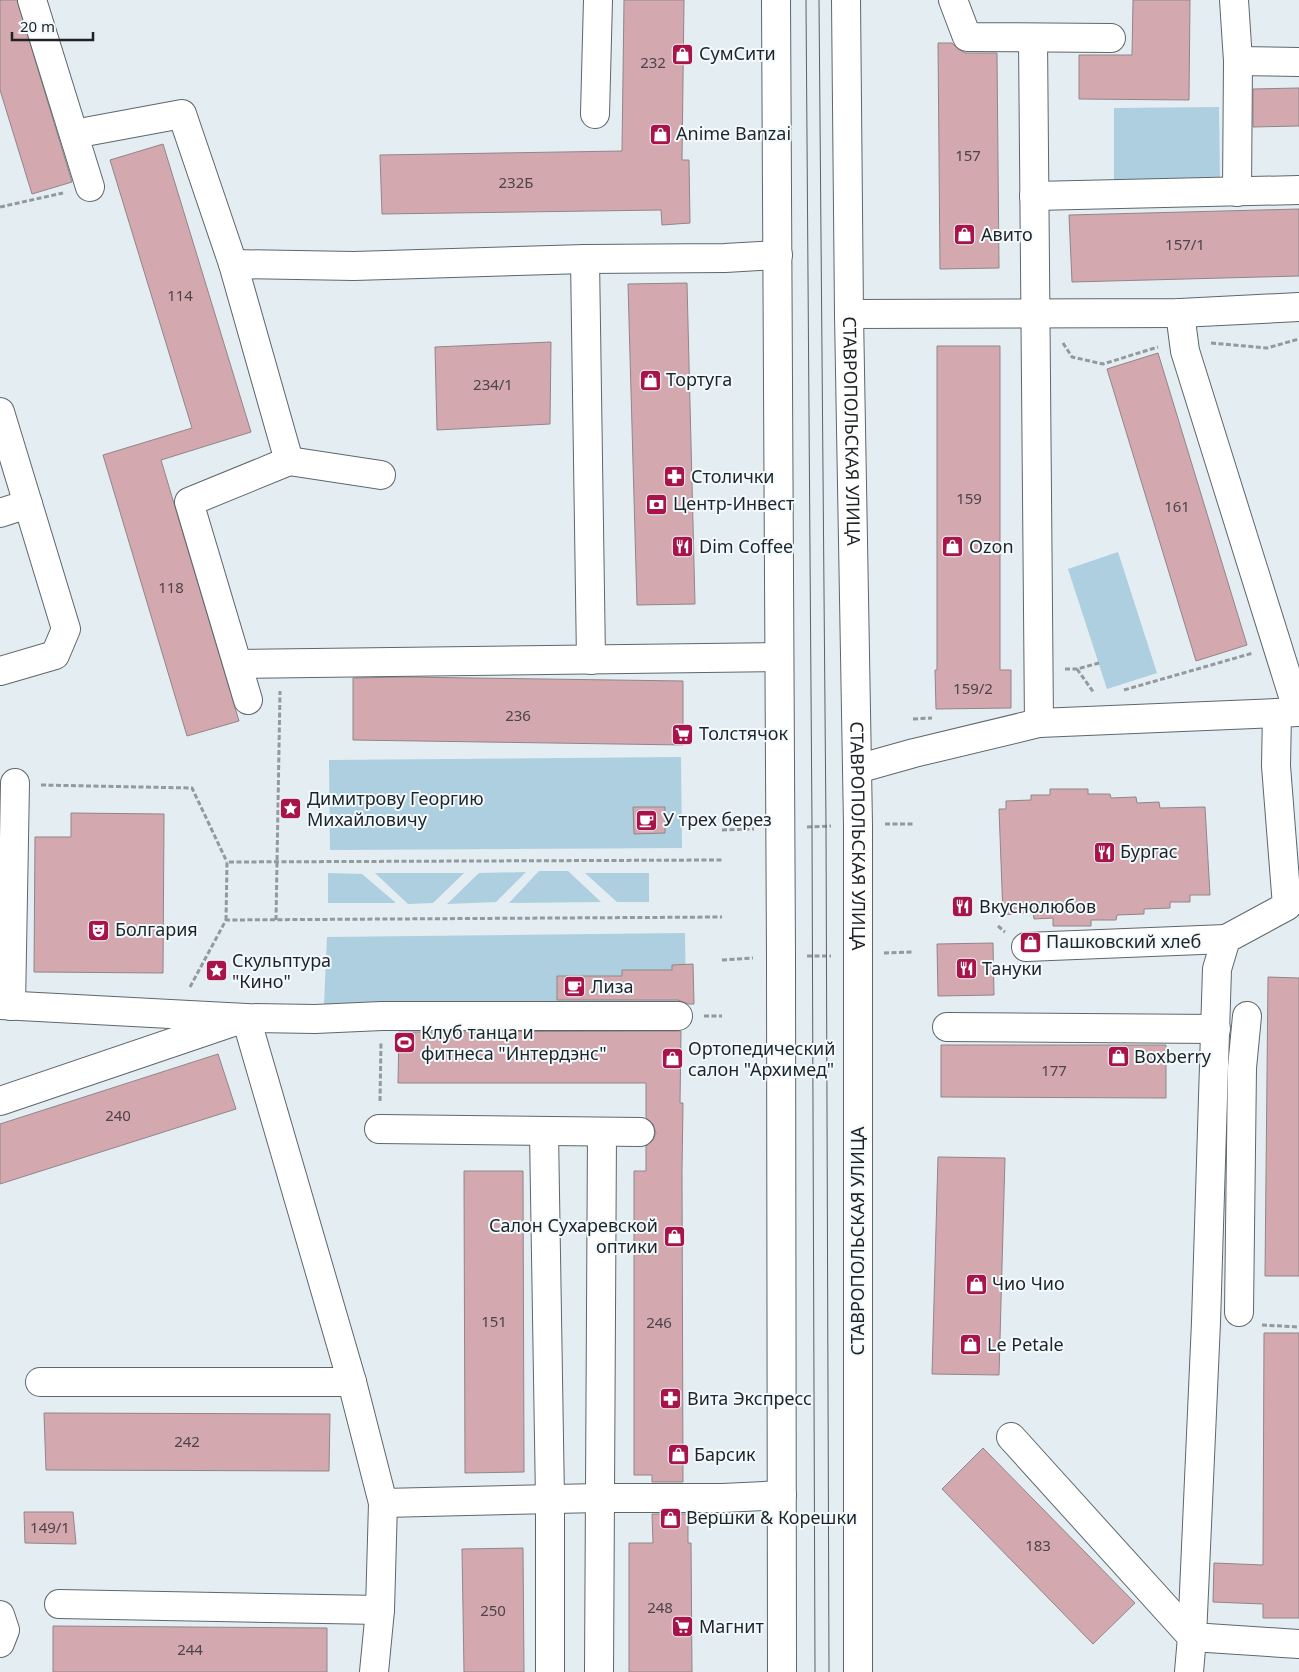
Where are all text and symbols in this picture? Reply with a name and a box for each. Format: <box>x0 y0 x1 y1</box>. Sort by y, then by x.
scale bar <box>12 10 94 42</box>
text: 20 m <box>20 16 55 36</box>
place label: СумСити <box>699 41 776 65</box>
shop icon: СумСити <box>671 42 695 66</box>
house number: 232 <box>640 52 666 72</box>
place label: Anime Banzai <box>676 121 791 145</box>
shop icon: Anime Banzai <box>648 122 672 146</box>
house number: 157 <box>955 145 981 165</box>
house number: 232Б <box>499 172 533 192</box>
place label: Авито <box>981 222 1033 246</box>
shop icon: Авито <box>953 223 977 247</box>
house number: 157/1 <box>1165 234 1205 254</box>
house number: 114 <box>167 285 193 305</box>
street label: СТАВРОПОЛЬСКАЯ УЛИЦА <box>838 316 866 546</box>
place label: Тортуга <box>666 367 732 391</box>
shop icon: Тортуга <box>638 368 662 392</box>
house number: 234/1 <box>473 374 513 394</box>
place label: Столички <box>691 464 774 488</box>
pharmacy icon: Столички <box>663 465 687 489</box>
house number: 159 <box>956 488 982 508</box>
place label: Центр-Инвест <box>673 491 795 515</box>
bank icon: Центр-Инвест <box>645 492 669 516</box>
house number: 161 <box>1164 496 1190 516</box>
place label: Dim Coffee <box>699 534 793 558</box>
place label: Ozon <box>969 534 1014 558</box>
restaurant icon: Dim Coffee <box>671 535 695 559</box>
shop icon: Ozon <box>941 535 965 559</box>
house number: 118 <box>158 577 184 597</box>
house number: 159/2 <box>953 678 993 698</box>
house number: 236 <box>505 705 531 725</box>
place label: Толстячок <box>699 721 788 745</box>
street label: СТАВРОПОЛЬСКАЯ УЛИЦА <box>845 721 871 951</box>
supermarket icon: Толстячок <box>671 722 695 746</box>
place label: Димитрову Георгию Михайловичу <box>307 786 484 831</box>
place icon: Димитрову Георгию Михайловичу <box>279 797 303 821</box>
place label: У трех берез <box>663 807 772 831</box>
cafe icon: У трех берез <box>635 808 659 832</box>
place label: Бургас <box>1120 839 1178 863</box>
restaurant icon: Бургас <box>1092 840 1116 864</box>
place label: Вкуснолюбов <box>979 894 1096 918</box>
restaurant icon: Вкуснолюбов <box>951 895 975 919</box>
place label: Болгария <box>115 917 198 941</box>
theatre icon: Болгария <box>87 918 111 942</box>
place label: Пашковский хлеб <box>1046 929 1201 953</box>
shop icon: Пашковский хлеб <box>1018 930 1042 954</box>
place label: Скульптура "Кино" <box>232 948 331 993</box>
place label: Тануки <box>982 956 1042 980</box>
restaurant icon: Тануки <box>954 957 978 981</box>
place icon: Скульптура "Кино" <box>204 959 228 983</box>
place label: Лиза <box>591 974 634 998</box>
cafe icon: Лиза <box>563 975 587 999</box>
place label: Клуб танца и фитнеса "Интердэнс" <box>421 1020 607 1065</box>
sports icon: Клуб танца и фитнеса "Интердэнс" <box>393 1031 417 1055</box>
place label: Ортопедический салон "Архимед" <box>688 1036 835 1081</box>
place label: Boxberry <box>1134 1044 1212 1068</box>
shop icon: Boxberry <box>1106 1045 1130 1069</box>
shop icon: Ортопедический салон "Архимед" <box>660 1047 684 1071</box>
house number: 177 <box>1041 1060 1067 1080</box>
house number: 240 <box>105 1105 131 1125</box>
street label: СТАВРОПОЛЬСКАЯ УЛИЦА <box>845 1126 869 1356</box>
place label: Салон Сухаревской оптики <box>489 1213 658 1258</box>
shop icon: Салон Сухаревской оптики <box>662 1224 686 1248</box>
place label: Чио Чио <box>992 1271 1065 1295</box>
shop icon: Чио Чио <box>964 1272 988 1296</box>
house number: 151 <box>481 1311 507 1331</box>
house number: 246 <box>646 1312 672 1332</box>
place label: Le Petale <box>987 1332 1064 1356</box>
shop icon: Le Petale <box>959 1333 983 1357</box>
place label: Вита Экспресс <box>687 1386 812 1410</box>
pharmacy icon: Вита Экспресс <box>659 1387 683 1411</box>
house number: 242 <box>174 1431 200 1451</box>
place label: Барсик <box>694 1442 756 1466</box>
shop icon: Барсик <box>666 1443 690 1467</box>
place label: Вершки & Корешки <box>686 1505 857 1529</box>
shop icon: Вершки & Корешки <box>658 1506 682 1530</box>
house number: 149/1 <box>30 1517 70 1537</box>
house number: 183 <box>1025 1535 1051 1555</box>
house number: 248 <box>647 1597 673 1617</box>
house number: 250 <box>480 1600 506 1620</box>
place label: Магнит <box>699 1614 764 1638</box>
supermarket icon: Магнит <box>671 1615 695 1639</box>
house number: 244 <box>177 1639 203 1659</box>

